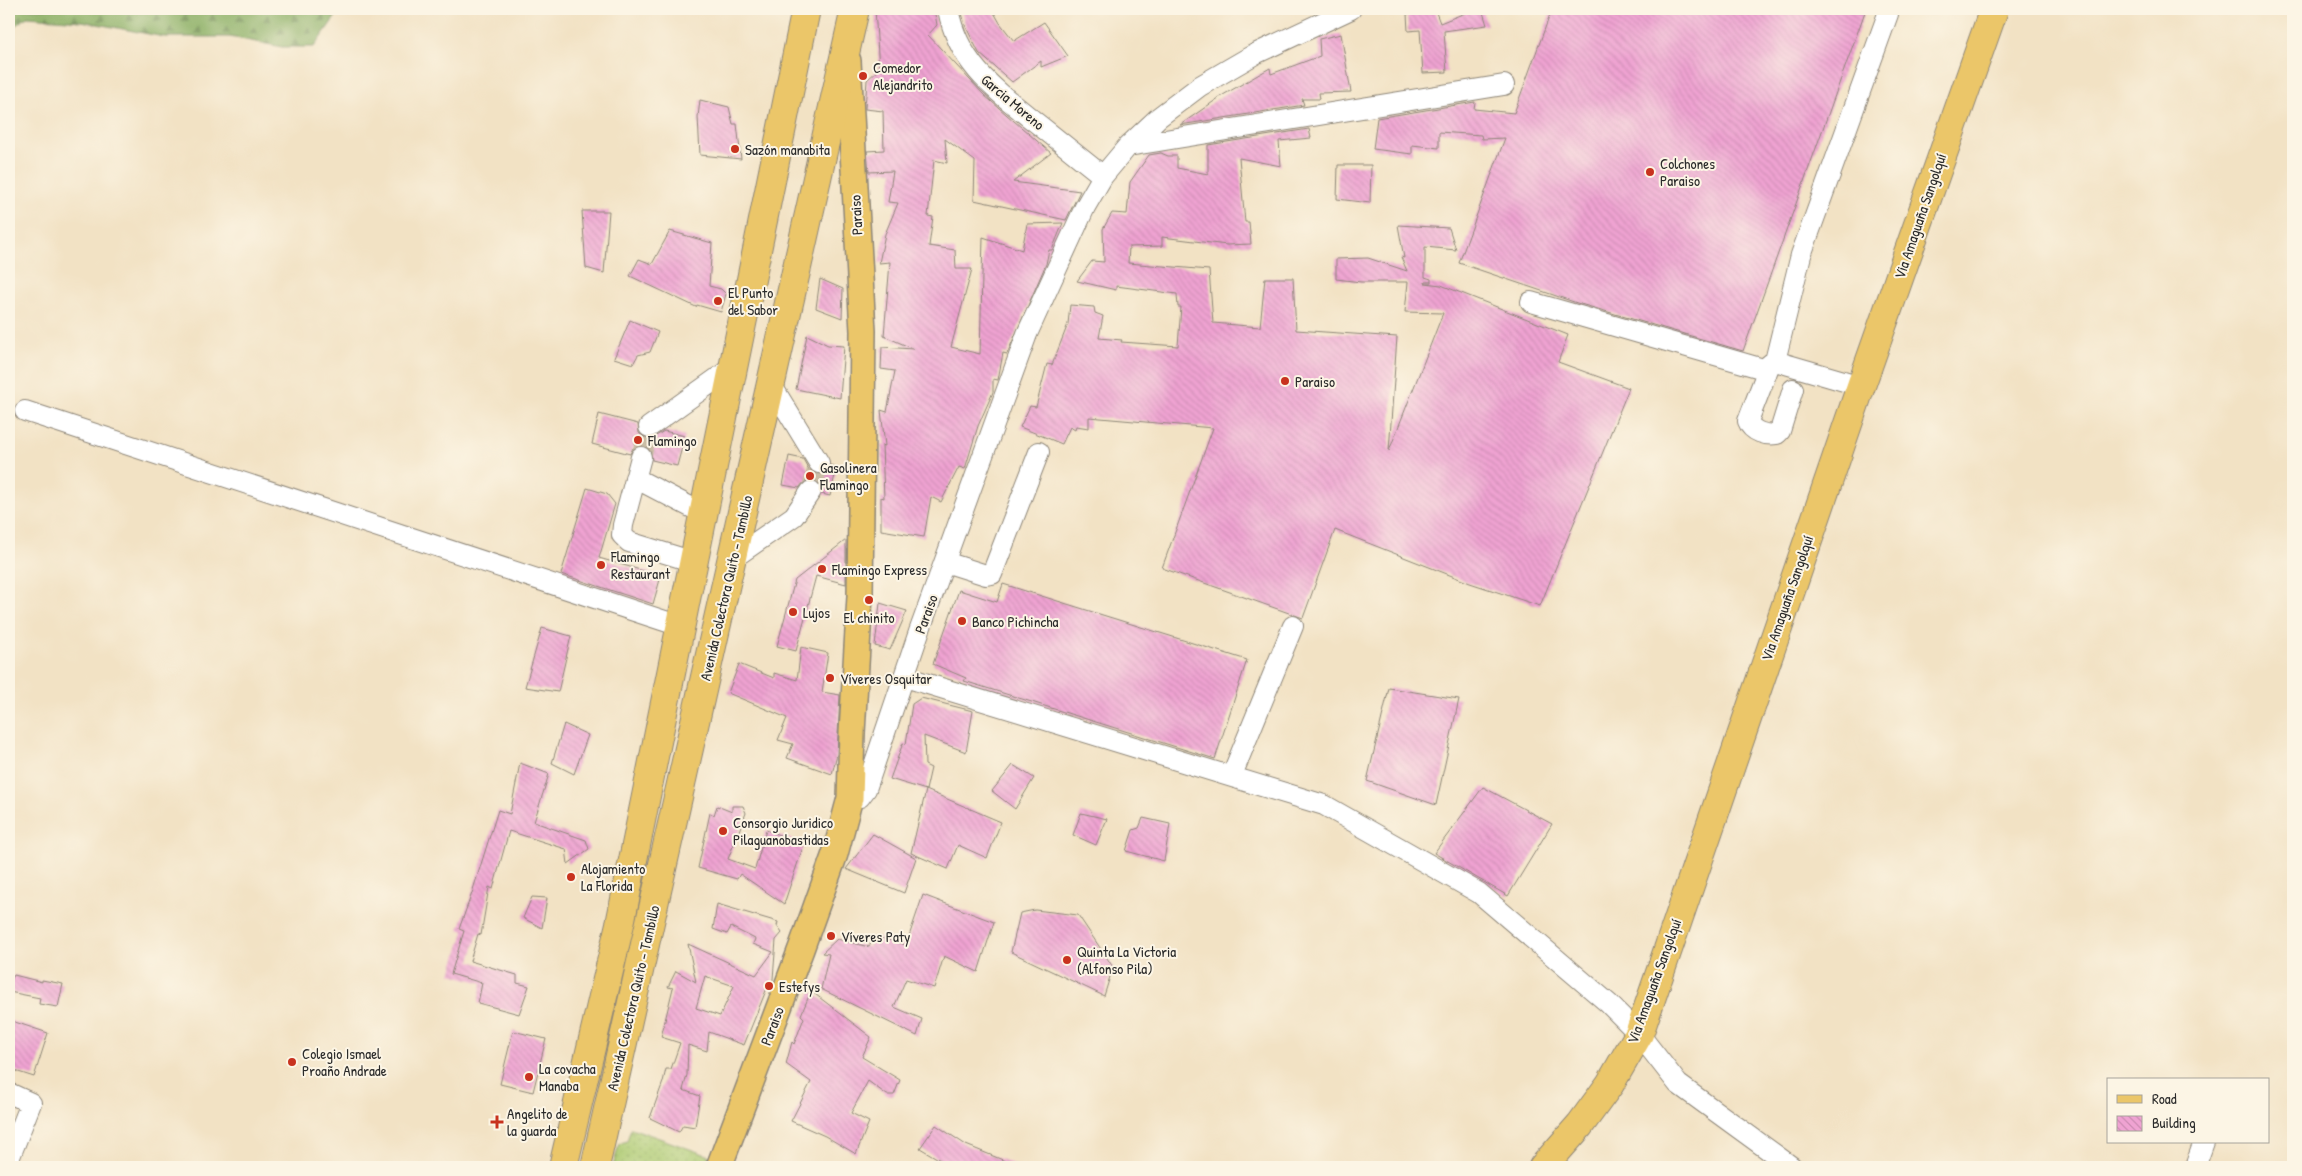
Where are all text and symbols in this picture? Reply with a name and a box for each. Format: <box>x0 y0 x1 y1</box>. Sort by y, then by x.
place label: Comedor Alejandrito <box>873 57 933 95</box>
street label: Garcia Moreno <box>977 69 1049 135</box>
marker: Comedor Alejandrito <box>857 70 869 82</box>
place label: Sazón manabita <box>745 139 830 160</box>
marker: Sazón manabita <box>729 143 741 155</box>
street label: Via Amaguaña Sangolquí <box>1889 150 1951 282</box>
place label: Colchones Paraiso <box>1660 153 1715 191</box>
marker: Colchones Paraiso <box>1644 166 1656 178</box>
street label: Paraiso <box>844 195 868 235</box>
place label: El Punto del Sabor <box>728 282 778 320</box>
marker: El Punto del Sabor <box>712 295 724 307</box>
place label: Paraiso <box>1295 371 1335 392</box>
marker: Paraiso <box>1279 375 1291 387</box>
place label: Flamingo <box>647 430 697 451</box>
marker: Flamingo <box>632 434 644 446</box>
place label: Gasolinera Flamingo <box>819 457 877 495</box>
marker: Gasolinera Flamingo <box>804 470 816 482</box>
street label: Avenida Colectora Quito - Tambillo <box>694 493 758 683</box>
street label: Via Amaguaña Sangolquí <box>1756 532 1818 664</box>
place label: Flamingo Restaurant <box>610 546 671 584</box>
marker: Flamingo Restaurant <box>595 559 607 571</box>
place label: Flamingo Express <box>831 559 927 580</box>
marker: Flamingo Express <box>816 563 828 575</box>
street label: Paraiso <box>909 592 943 636</box>
marker: El chinito <box>863 594 875 606</box>
place label: Lujos <box>803 602 830 623</box>
marker: Lujos <box>787 606 799 618</box>
place label: El chinito <box>844 607 894 628</box>
place label: Banco Pichincha <box>972 611 1059 632</box>
marker: Banco Pichincha <box>956 615 968 627</box>
place label: Víveres Osquitar <box>840 668 932 689</box>
marker: Víveres Osquitar <box>824 672 836 684</box>
place label: Consorgio Juridico Pilaguanobastidas <box>733 812 833 850</box>
marker: Consorgio Juridico Pilaguanobastidas <box>717 825 729 837</box>
place label: Alojamiento La Florida <box>581 858 645 896</box>
marker: Alojamiento La Florida <box>565 871 577 883</box>
street label: Avenida Colectora Quito - Tambillo <box>601 903 665 1093</box>
street label: Via Amaguaña Sangolquí <box>1622 916 1686 1046</box>
place label: Víveres Paty <box>841 926 910 947</box>
marker: Víveres Paty <box>825 930 837 942</box>
place label: Quinta La Victoria (Alfonso Pila) <box>1077 941 1176 979</box>
marker: Quinta La Victoria (Alfonso Pila) <box>1061 954 1073 966</box>
place label: Estefys <box>779 976 820 997</box>
marker: Estefys <box>763 980 775 992</box>
street label: Paraiso <box>755 1004 789 1048</box>
place label: Colegio Ismael Proaño Andrade <box>302 1043 387 1081</box>
marker: Colegio Ismael Proaño Andrade <box>286 1056 298 1068</box>
place label: La covacha Manaba <box>539 1058 596 1096</box>
marker: La covacha Manaba <box>523 1071 535 1083</box>
legend <box>2107 1078 2270 1144</box>
text: Road <box>2152 1088 2177 1109</box>
place label: Angelito de la guarda <box>507 1103 568 1141</box>
text: Building <box>2152 1112 2196 1133</box>
marker: Angelito de la guarda <box>491 1116 503 1128</box>

